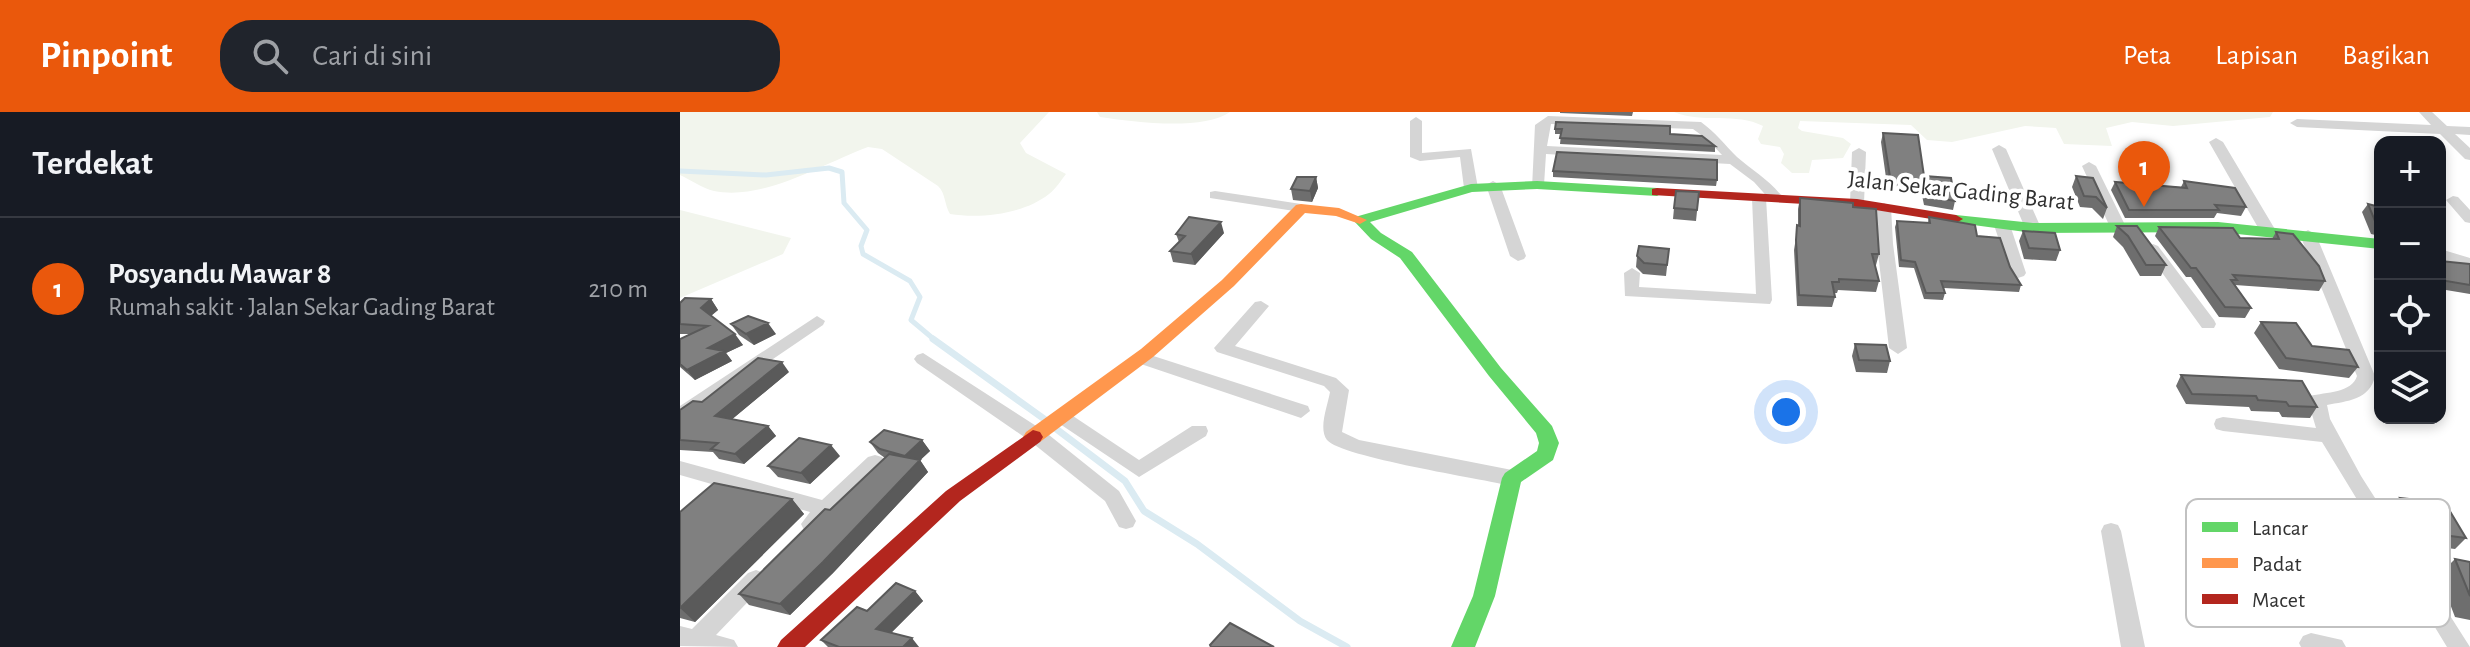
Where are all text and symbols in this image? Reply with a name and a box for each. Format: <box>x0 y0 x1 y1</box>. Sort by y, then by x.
search box <box>220 20 780 92</box>
icon: search <box>248 34 292 78</box>
text: Pinpoint <box>40 37 172 75</box>
text: Cari di sini <box>312 41 432 71</box>
text: Peta <box>2123 42 2171 70</box>
text: Lapisan <box>2215 42 2298 70</box>
text: Bagikan <box>2342 42 2430 70</box>
map controls <box>2374 136 2446 424</box>
button: + <box>2374 136 2446 208</box>
pin: 1 <box>2118 141 2170 207</box>
text: Terdekat <box>32 147 153 181</box>
street label: Jalan Sekar Gading Barat <box>1847 167 2076 215</box>
button: − <box>2374 208 2446 280</box>
text: Posyandu Mawar 8 <box>108 259 332 289</box>
text: 1 <box>53 276 63 302</box>
text: 210 m <box>588 276 648 302</box>
button: locate <box>2374 280 2446 352</box>
text: Rumah sakit · Jalan Sekar Gading Barat <box>108 294 495 320</box>
button: layers <box>2374 352 2446 424</box>
your location <box>1766 392 1806 432</box>
legend <box>2186 499 2450 627</box>
text: Lancar <box>2252 517 2308 539</box>
text: Padat <box>2252 553 2302 575</box>
text: Macet <box>2252 589 2305 611</box>

